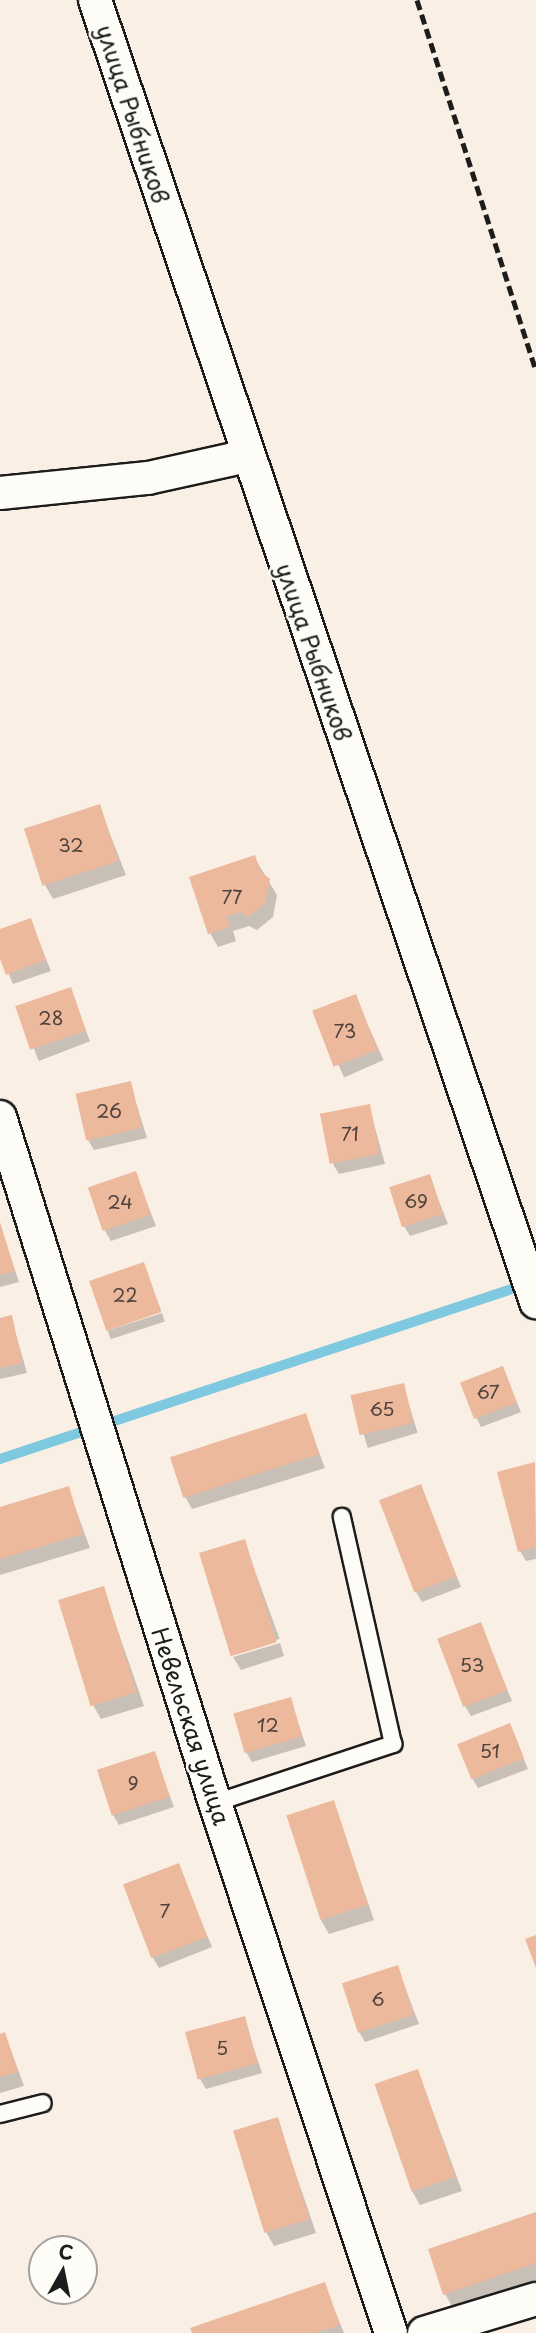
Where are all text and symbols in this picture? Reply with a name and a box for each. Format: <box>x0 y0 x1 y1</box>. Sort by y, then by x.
street label: улица Рыбников <box>91 21 175 207</box>
street label: улица Рыбников <box>270 559 358 745</box>
house number: 32 <box>58 834 84 856</box>
house number: 77 <box>222 886 242 908</box>
house number: 28 <box>38 1007 64 1029</box>
house number: 73 <box>334 1020 356 1042</box>
house number: 26 <box>96 1100 122 1122</box>
house number: 71 <box>341 1123 359 1145</box>
house number: 69 <box>404 1190 428 1212</box>
house number: 24 <box>107 1191 133 1213</box>
house number: 22 <box>112 1284 138 1306</box>
house number: 67 <box>476 1381 500 1403</box>
house number: 65 <box>369 1398 395 1420</box>
street label: Невельская улица <box>146 1623 236 1829</box>
house number: 53 <box>460 1654 484 1676</box>
house number: 12 <box>257 1714 279 1736</box>
house number: 51 <box>480 1740 500 1762</box>
house number: 9 <box>127 1772 139 1794</box>
house number: 7 <box>160 1900 170 1922</box>
house number: 6 <box>371 1988 385 2010</box>
house number: 5 <box>216 2037 228 2059</box>
north arrow <box>28 2235 98 2305</box>
text: С <box>57 2236 75 2266</box>

